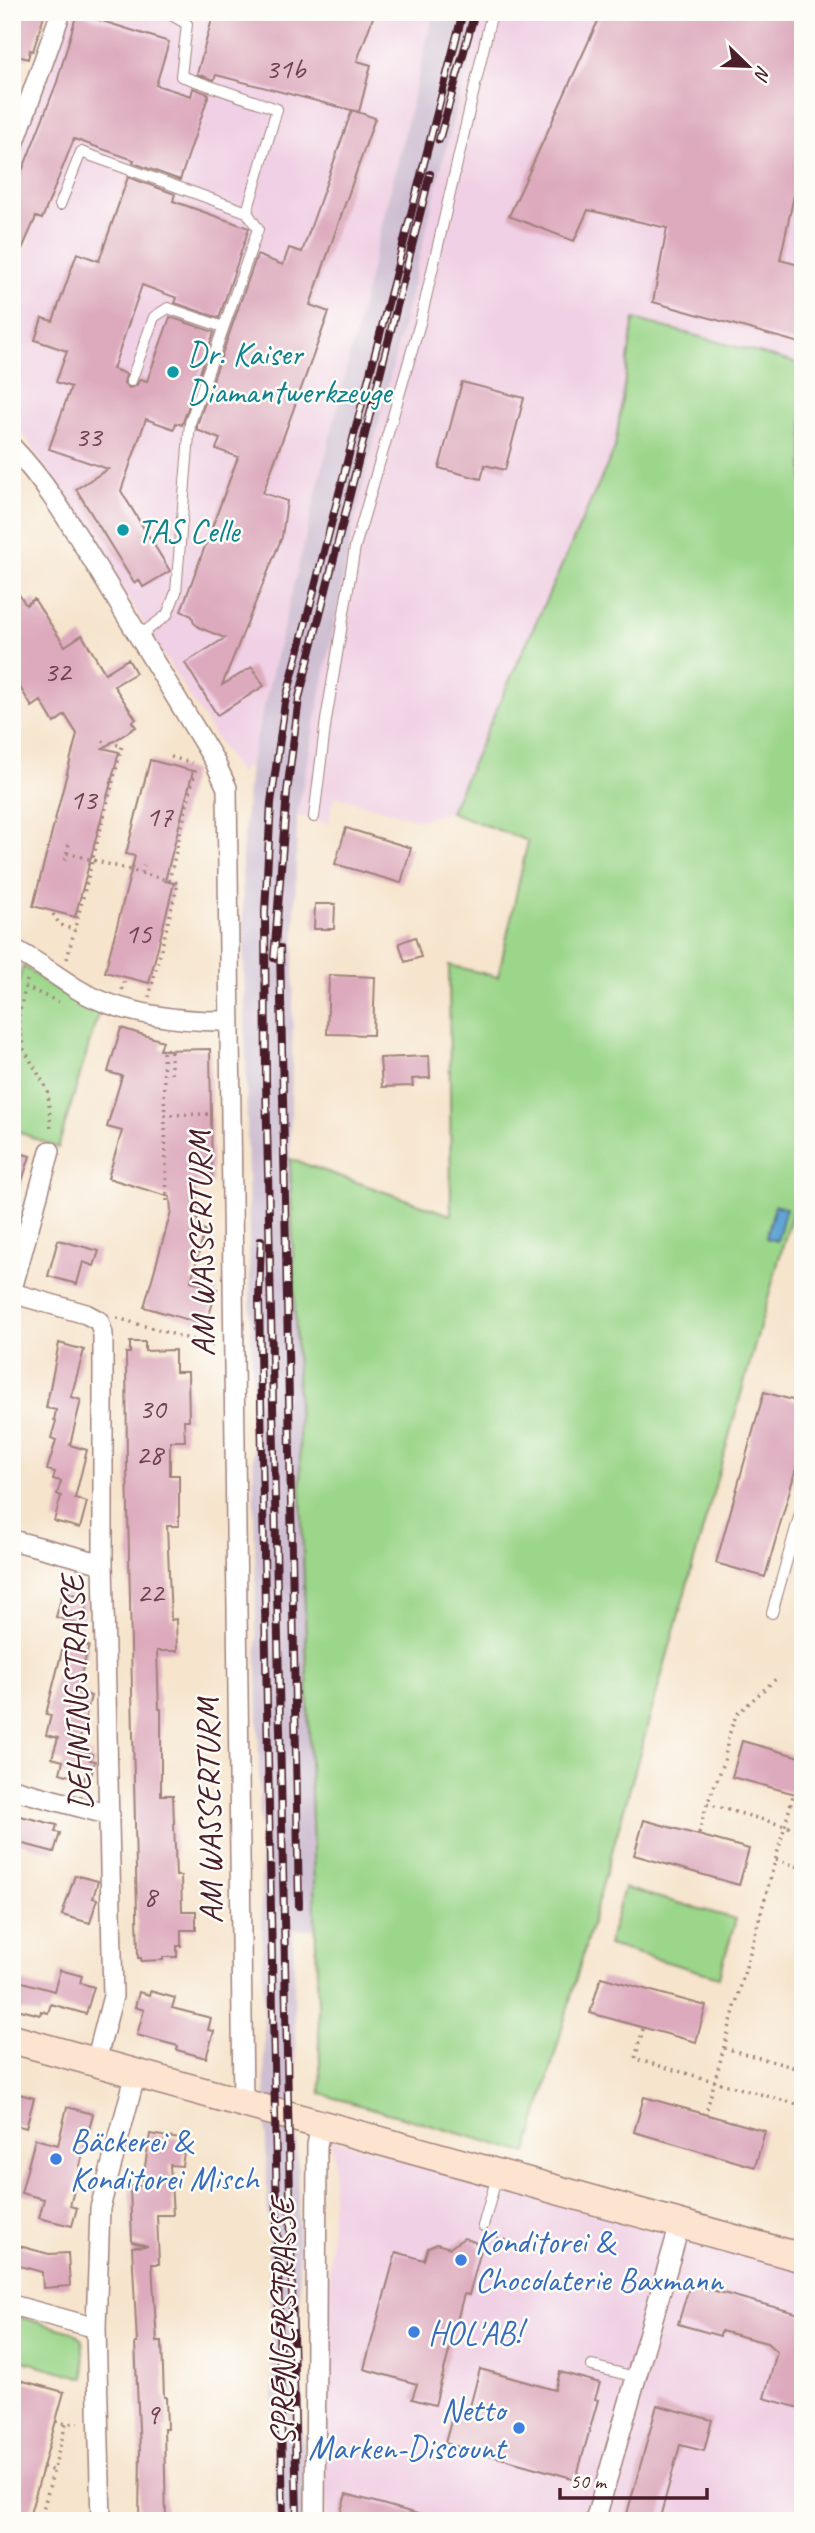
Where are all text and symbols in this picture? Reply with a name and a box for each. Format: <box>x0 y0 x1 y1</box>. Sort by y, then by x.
north arrow <box>714 32 784 102</box>
house number: 31b <box>265 49 307 87</box>
text: N <box>748 62 776 85</box>
place label: Dr. Kaiser Diamantwerkzeuge <box>187 333 394 413</box>
marker: Dr. Kaiser Diamantwerkzeuge <box>165 364 181 380</box>
house number: 33 <box>75 417 104 455</box>
place label: TAS Celle <box>137 510 242 552</box>
marker: TAS Celle <box>115 522 131 538</box>
house number: 32 <box>44 652 73 690</box>
house number: 13 <box>70 780 99 818</box>
house number: 17 <box>146 797 174 835</box>
house number: 15 <box>125 914 153 952</box>
street label: AM WASSERTURM <box>178 1129 224 1357</box>
house number: 30 <box>139 1389 168 1427</box>
house number: 28 <box>136 1435 165 1473</box>
street label: DEHNINGSTRASSE <box>51 1570 101 1811</box>
house number: 22 <box>137 1573 166 1611</box>
street label: AM WASSERTURM <box>186 1696 232 1924</box>
house number: 8 <box>143 1877 159 1915</box>
place label: Bäckerei & Konditorei Misch <box>70 2120 260 2200</box>
marker: Bäckerei & Konditorei Misch <box>48 2151 64 2167</box>
street label: SPRENGERSTRASSE <box>262 2194 304 2446</box>
place label: Konditorei & Chocolaterie Baxmann <box>475 2221 725 2301</box>
marker: Konditorei & Chocolaterie Baxmann <box>453 2252 469 2268</box>
place label: HOL'AB! <box>428 2312 529 2354</box>
marker: HOL'AB! <box>406 2324 422 2340</box>
place label: Netto Marken-Discount <box>308 2389 508 2469</box>
house number: 9 <box>145 2395 161 2433</box>
marker: Netto Marken-Discount <box>511 2420 527 2436</box>
scale bar <box>560 2456 706 2500</box>
text: 50 m <box>570 2468 608 2494</box>

